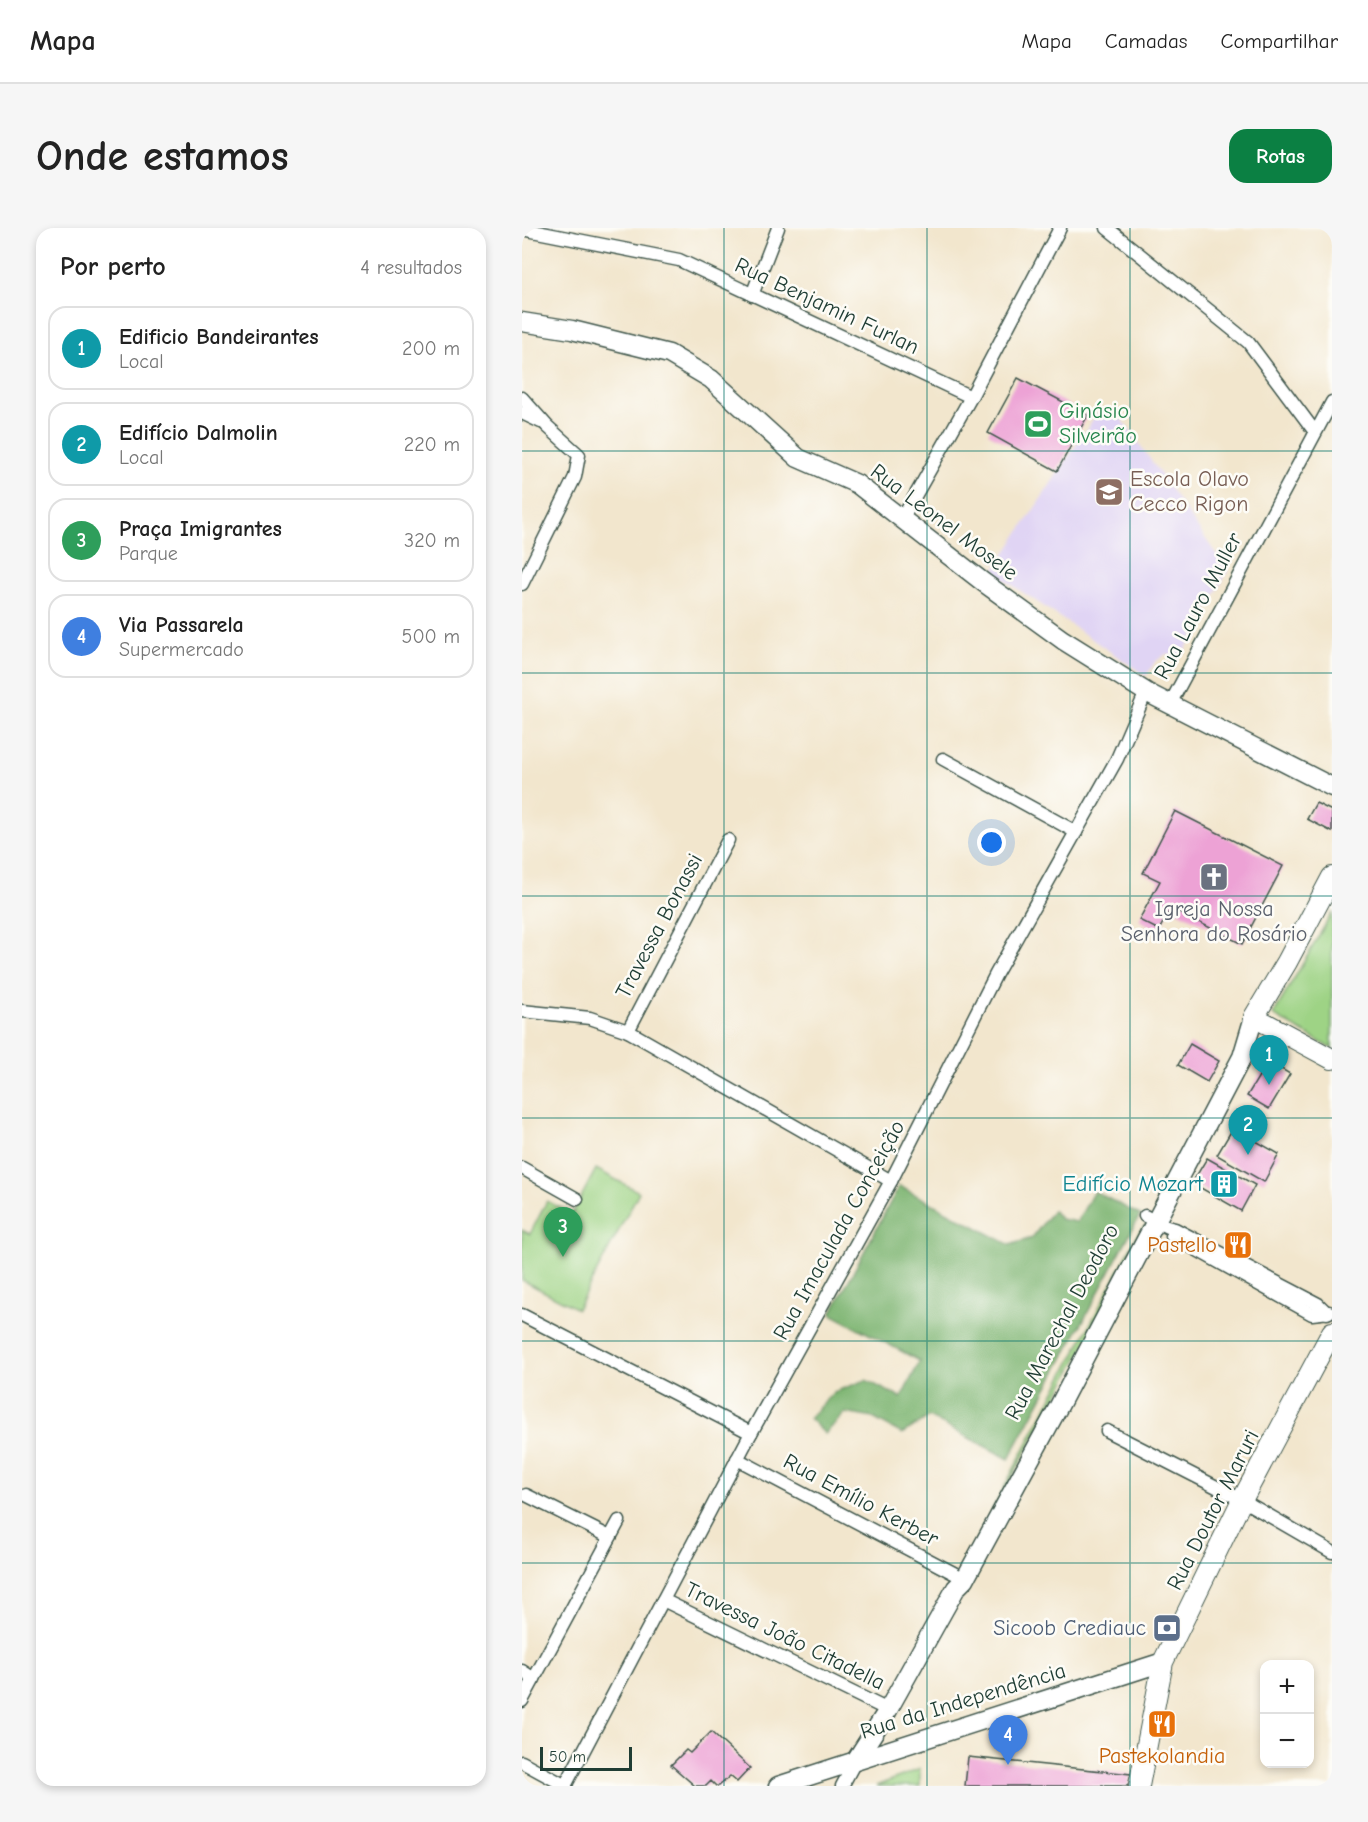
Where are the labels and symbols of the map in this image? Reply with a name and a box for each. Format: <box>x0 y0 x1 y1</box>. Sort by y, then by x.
street label: Rua Benjamin Furlan <box>731 252 923 360</box>
place label: Ginásio Silveirão <box>1059 398 1137 449</box>
sports icon: Ginásio Silveirão <box>1022 408 1054 440</box>
street label: Rua Leonel Mosele <box>865 458 1023 586</box>
place label: Escola Olavo Cecco Rigon <box>1130 466 1249 517</box>
school or university icon: Escola Olavo Cecco Rigon <box>1093 476 1125 508</box>
street label: Rua Lauro Muller <box>1148 528 1248 684</box>
your location <box>977 828 1006 857</box>
street label: Travessa Bonassi <box>610 849 708 1003</box>
church icon: Igreja Nossa Senhora do Rosário <box>1198 861 1230 893</box>
place label: Igreja Nossa Senhora do Rosário <box>1121 896 1307 947</box>
pin: 1 <box>1250 1036 1288 1085</box>
pin: 2 <box>1228 1106 1268 1155</box>
street label: Rua Imaculada Conceição <box>768 1116 910 1344</box>
building icon: Edifício Mozart <box>1208 1168 1240 1200</box>
place label: Edifício Mozart <box>1062 1171 1204 1197</box>
pin: 3 <box>544 1208 582 1257</box>
street label: Rua Marechal Deodoro <box>999 1220 1125 1424</box>
restaurant icon: Pastello <box>1222 1229 1254 1261</box>
place label: Pastello <box>1147 1232 1217 1258</box>
street label: Rua Doutor Maruri <box>1161 1425 1265 1595</box>
street label: Rua Emílio Kerber <box>779 1448 943 1552</box>
street label: Travessa João Citadella <box>681 1576 889 1696</box>
bank icon: Sicoob Crediauc <box>1151 1612 1183 1644</box>
place label: Sicoob Crediauc <box>993 1615 1146 1641</box>
street label: Rua da Independência <box>857 1657 1069 1745</box>
restaurant icon: Pastekolandia <box>1146 1708 1178 1740</box>
pin: 4 <box>988 1716 1028 1765</box>
place label: Pastekolandia <box>1099 1743 1225 1769</box>
scale bar <box>540 1744 632 1772</box>

